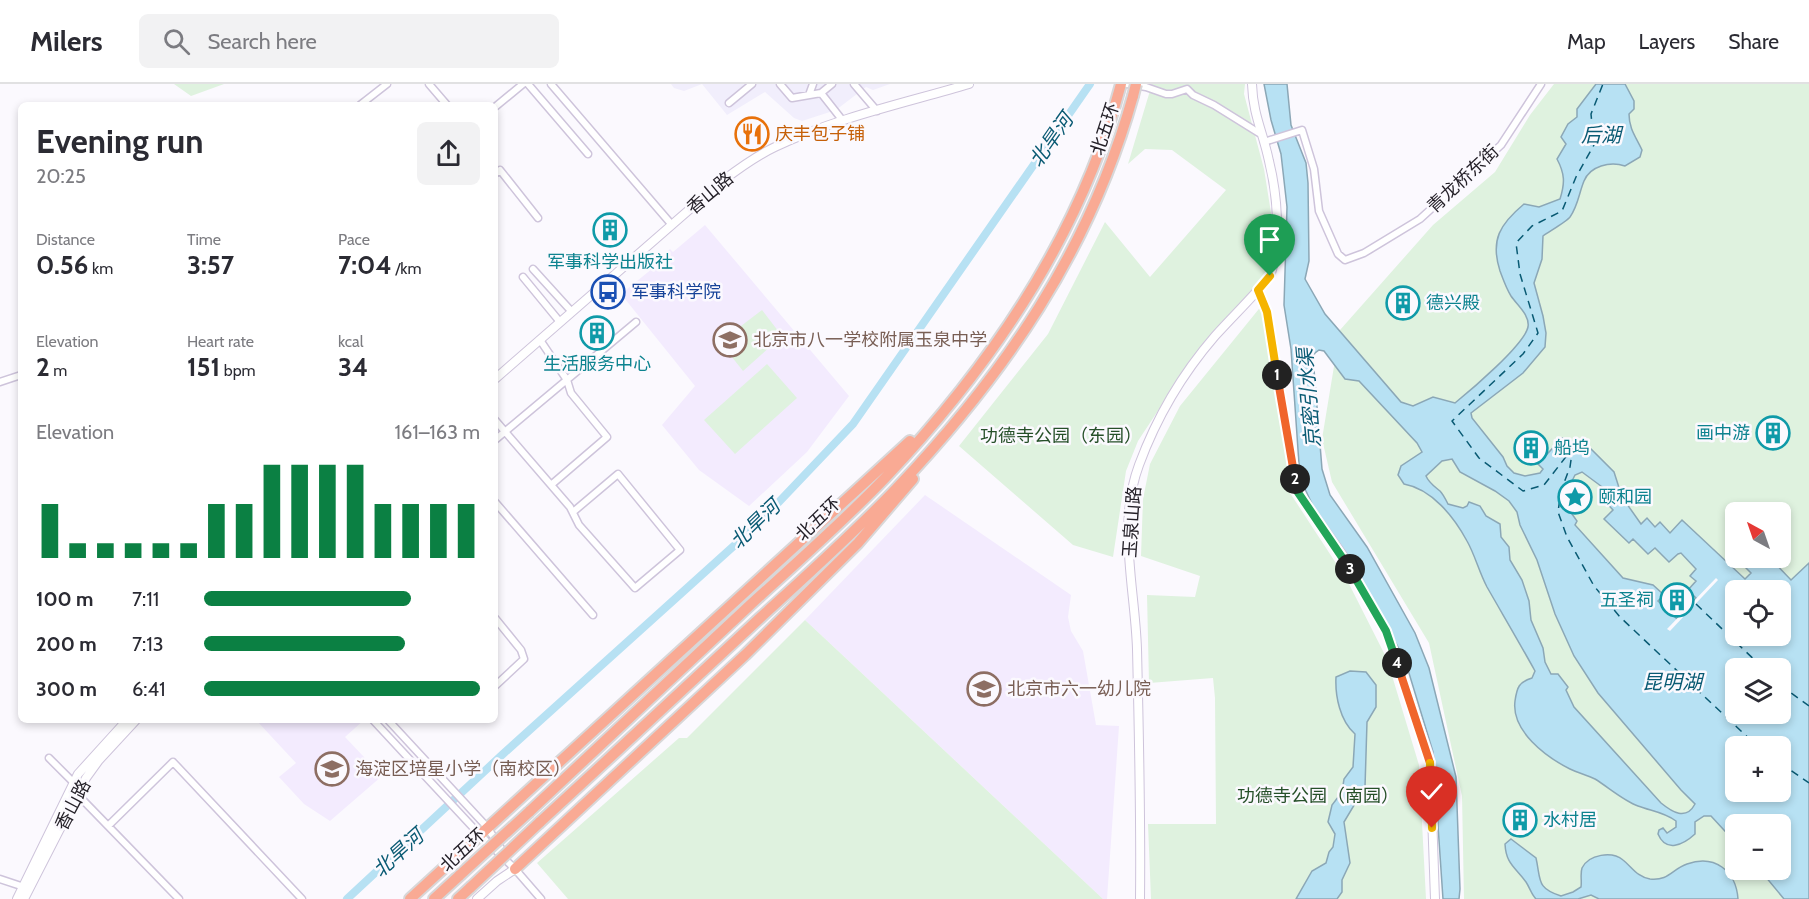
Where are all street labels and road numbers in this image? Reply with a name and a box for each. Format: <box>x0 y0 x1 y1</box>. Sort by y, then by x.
street label: 北五环 <box>1086 100 1124 158</box>
street label: 青龙桥东街 <box>1423 140 1503 218</box>
street label: 香山路 <box>682 167 738 219</box>
street label: 玉泉山路 <box>1119 485 1145 559</box>
street label: 北五环 <box>791 492 845 546</box>
street label: 香山路 <box>51 776 95 834</box>
street label: 北五环 <box>436 824 490 876</box>

